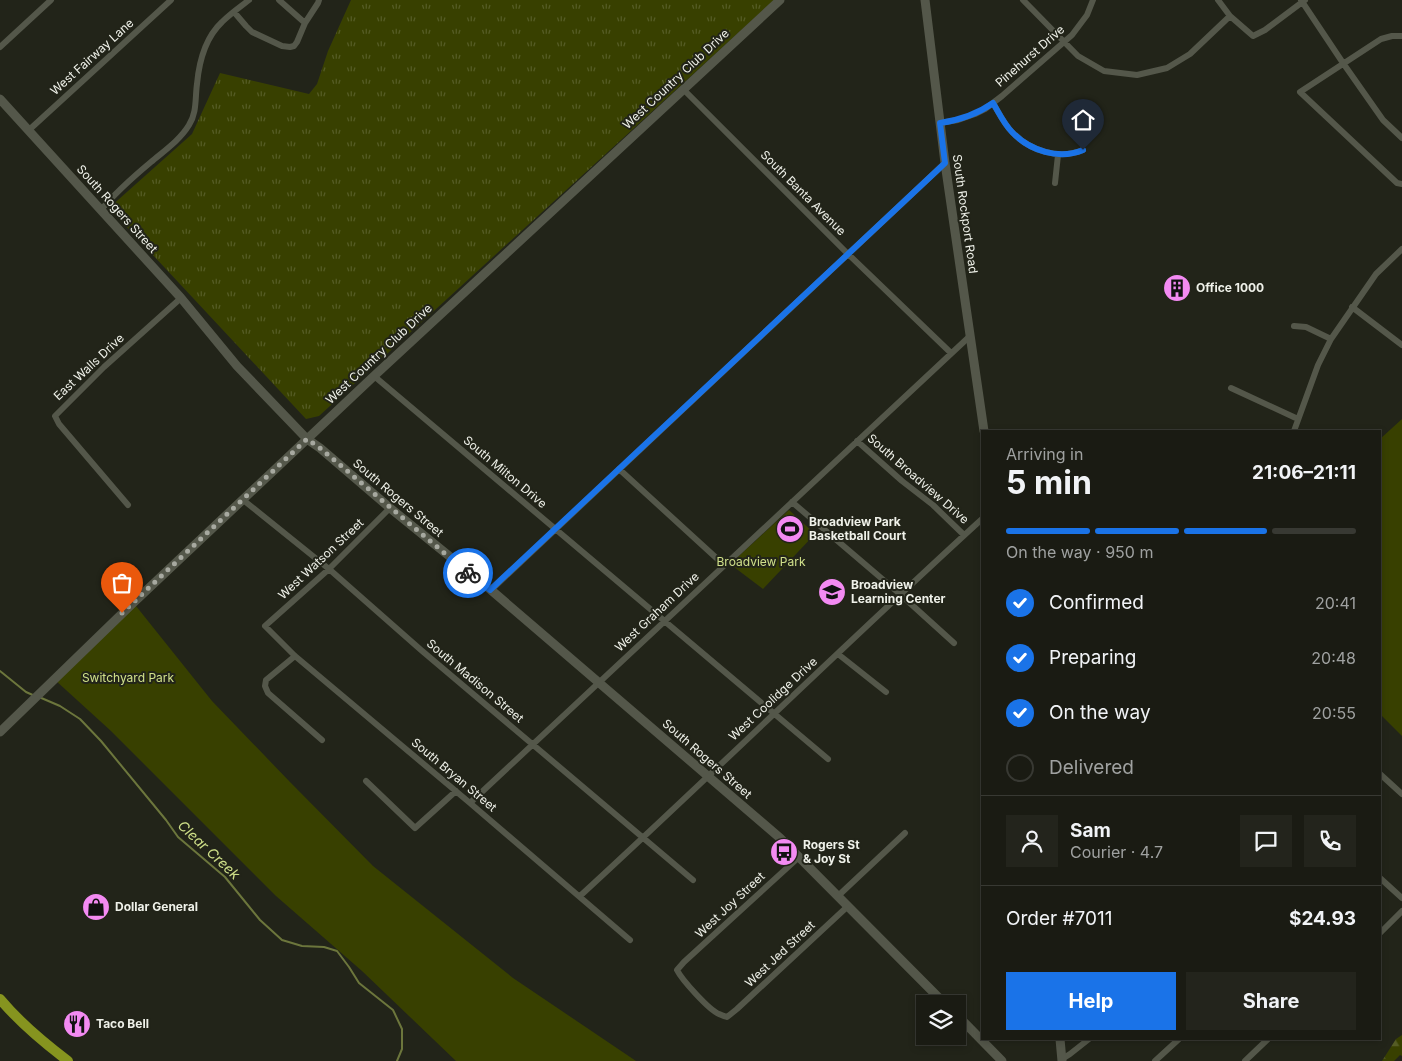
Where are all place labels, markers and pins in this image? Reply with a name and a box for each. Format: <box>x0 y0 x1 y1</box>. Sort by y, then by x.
pin <box>1062 99 1104 150</box>
building icon: Office 1000 <box>1162 273 1192 303</box>
place label: Office 1000 <box>1196 280 1264 295</box>
sports icon: Broadview Park Basketball Court <box>775 514 805 544</box>
place label: Broadview Park Basketball Court <box>809 514 907 543</box>
pin <box>101 562 143 613</box>
school or university icon: Broadview Learning Center <box>817 577 847 607</box>
place label: Broadview Learning Center <box>851 577 946 606</box>
bus stop icon: Rogers St & Joy St <box>769 837 799 867</box>
place label: Rogers St & Joy St <box>803 837 860 866</box>
shop icon: Dollar General <box>81 892 111 922</box>
place label: Dollar General <box>115 899 198 914</box>
restaurant icon: Taco Bell <box>62 1009 92 1039</box>
place label: Taco Bell <box>96 1016 149 1031</box>

